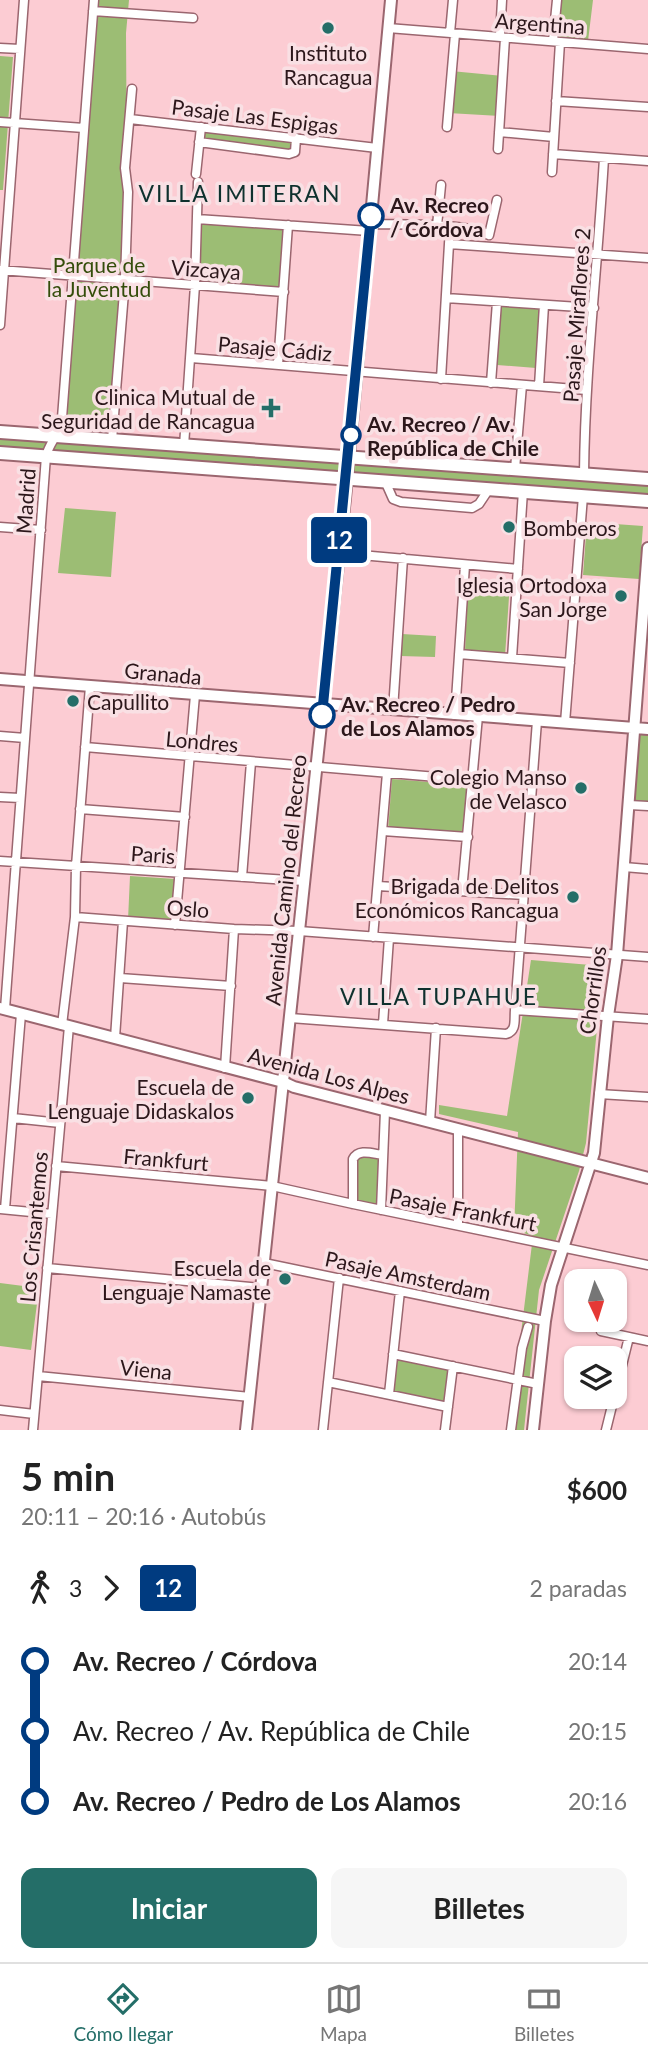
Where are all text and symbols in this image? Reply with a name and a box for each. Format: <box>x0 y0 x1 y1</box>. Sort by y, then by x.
street label: Argentina <box>494 7 586 39</box>
marker: Instituto Rancagua <box>320 20 336 36</box>
place label: Instituto Rancagua <box>284 40 372 89</box>
street label: Pasaje Las Espigas <box>170 93 340 139</box>
district label: VILLA IMITERAN <box>139 179 341 207</box>
place label: Av. Recreo / Córdova <box>389 192 489 241</box>
marker: Av. Recreo / Córdova <box>358 203 384 229</box>
street label: Pasaje Miraflores 2 <box>557 227 595 403</box>
park label: Parque de la Juventud <box>47 252 151 301</box>
street label: Vizcaya <box>170 254 242 284</box>
street label: Pasaje Cádiz <box>217 331 333 365</box>
place label: Clinica Mutual de Seguridad de Rancagua <box>41 384 255 433</box>
marker: Clinica Mutual de Seguridad de Rancagua <box>261 398 281 418</box>
place label: Av. Recreo / Av. República de Chile <box>366 411 539 460</box>
marker: Av. Recreo / Av. República de Chile <box>341 425 361 445</box>
street label: Madrid <box>10 467 40 535</box>
place label: Bomberos <box>523 515 617 540</box>
line badge: 12 <box>308 517 370 563</box>
marker: Bomberos <box>501 519 517 535</box>
text: 12 <box>325 525 353 554</box>
place label: Iglesia Ortodoxa San Jorge <box>457 572 607 621</box>
marker: Iglesia Ortodoxa San Jorge <box>613 588 629 604</box>
street label: Granada <box>123 657 203 689</box>
place label: Capullito <box>87 689 169 714</box>
place label: Av. Recreo / Pedro de Los Alamos <box>340 691 515 740</box>
marker: Capullito <box>65 693 81 709</box>
marker: Av. Recreo / Pedro de Los Alamos <box>309 702 335 728</box>
street label: Londres <box>165 725 239 757</box>
street label: Avenida Camino del Recreo <box>259 753 311 1007</box>
place label: Colegio Manso de Velasco <box>430 764 567 813</box>
marker: Colegio Manso de Velasco <box>573 780 589 796</box>
street label: Paris <box>130 840 176 868</box>
place label: Brigada de Delitos Económicos Rancagua <box>355 873 559 922</box>
marker: Brigada de Delitos Económicos Rancagua <box>565 889 581 905</box>
street label: Oslo <box>166 894 210 922</box>
street label: Chorrillos <box>573 944 611 1036</box>
district label: VILLA TUPAHUE <box>340 982 538 1010</box>
street label: Avenida Los Alpes <box>246 1041 412 1109</box>
place label: Escuela de Lenguaje Didaskalos <box>47 1074 234 1123</box>
marker: Escuela de Lenguaje Didaskalos <box>240 1090 256 1106</box>
street label: Frankfurt <box>122 1143 210 1175</box>
street label: Los Crisantemos <box>14 1151 52 1303</box>
street label: Pasaje Frankfurt <box>387 1182 539 1236</box>
street label: Pasaje Amsterdam <box>323 1245 493 1305</box>
place label: Escuela de Lenguaje Namaste <box>102 1255 271 1304</box>
north arrow <box>564 1269 626 1332</box>
map controls <box>564 1269 627 1409</box>
marker: Escuela de Lenguaje Namaste <box>277 1271 293 1287</box>
button: layers <box>564 1346 627 1409</box>
street label: Viena <box>119 1354 173 1384</box>
text: 5 min <box>21 1453 115 1499</box>
text: $600 <box>567 1474 627 1506</box>
text: 20:11 – 20:16 · Autobús <box>21 1502 266 1530</box>
icon: walk <box>21 1569 59 1607</box>
icon: forward <box>92 1569 130 1607</box>
text: 12 <box>154 1573 182 1602</box>
text: 3 <box>69 1574 82 1602</box>
text: 2 paradas <box>530 1574 627 1602</box>
text: Av. Recreo / Córdova <box>73 1645 318 1677</box>
text: 20:14 <box>568 1647 627 1675</box>
text: Av. Recreo / Av. República de Chile <box>73 1715 470 1747</box>
text: 20:15 <box>568 1717 627 1745</box>
text: Av. Recreo / Pedro de Los Alamos <box>73 1785 461 1817</box>
text: 20:16 <box>568 1787 627 1815</box>
button: Iniciar <box>21 1868 317 1948</box>
button: Billetes <box>331 1868 627 1948</box>
tab: Cómo llegar <box>73 1980 173 2045</box>
tab: Mapa <box>320 1980 367 2045</box>
tab: Billetes <box>514 1980 575 2045</box>

